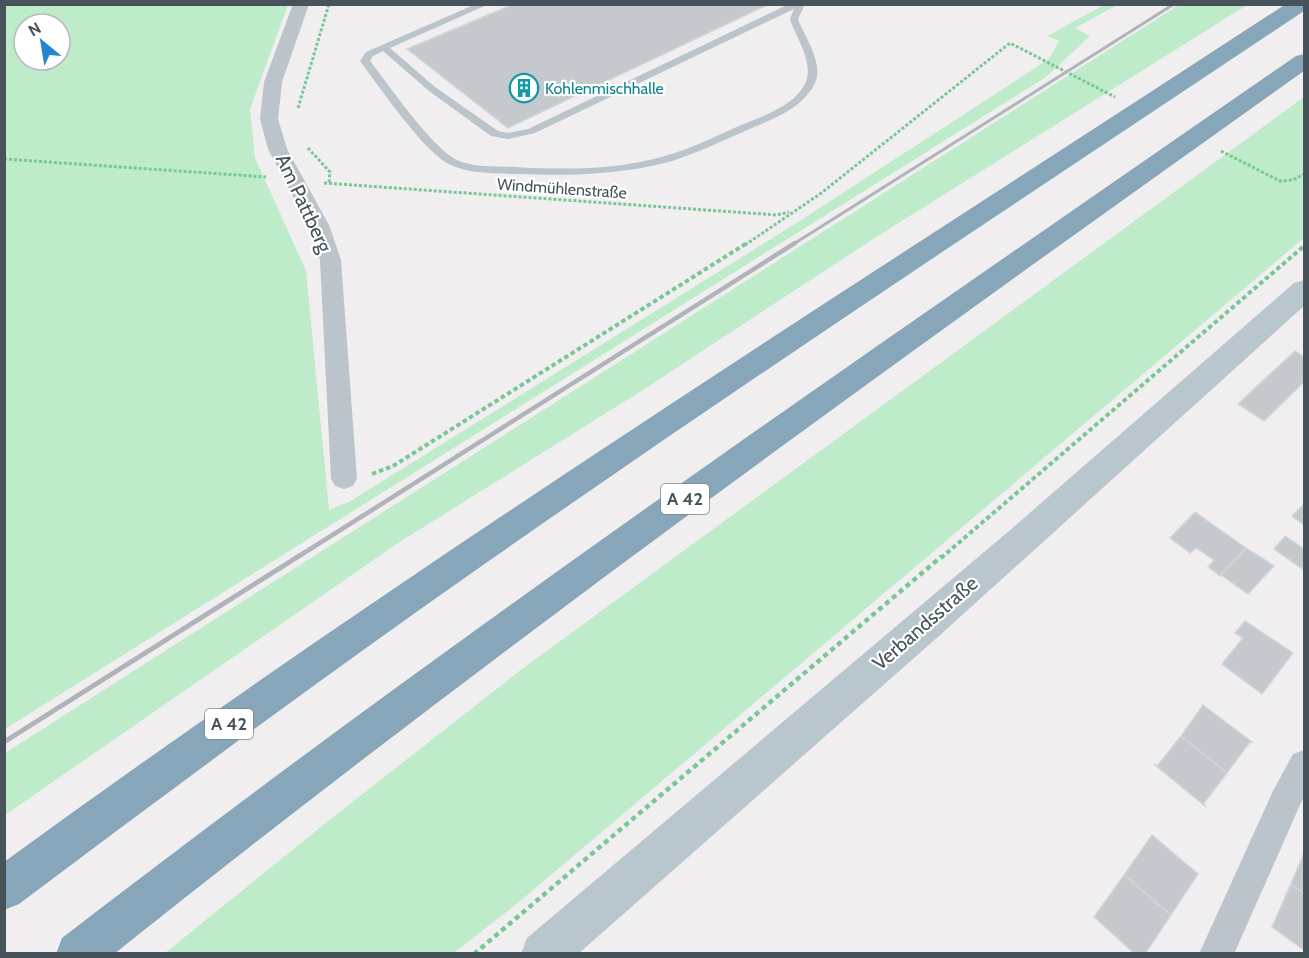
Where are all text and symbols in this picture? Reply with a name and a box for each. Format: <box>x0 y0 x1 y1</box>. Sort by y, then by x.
north arrow <box>12 12 72 72</box>
text: N <box>25 18 44 40</box>
building icon: Kohlenmischhalle <box>508 72 540 104</box>
place label: Kohlenmischhalle <box>545 79 664 98</box>
street label: Am Pattberg <box>271 150 338 257</box>
street label: Windmühlenstraße <box>496 174 628 203</box>
road number: A 42 <box>661 484 709 514</box>
street label: Verbandsstraße <box>868 571 982 675</box>
road number: A 42 <box>205 709 253 739</box>

